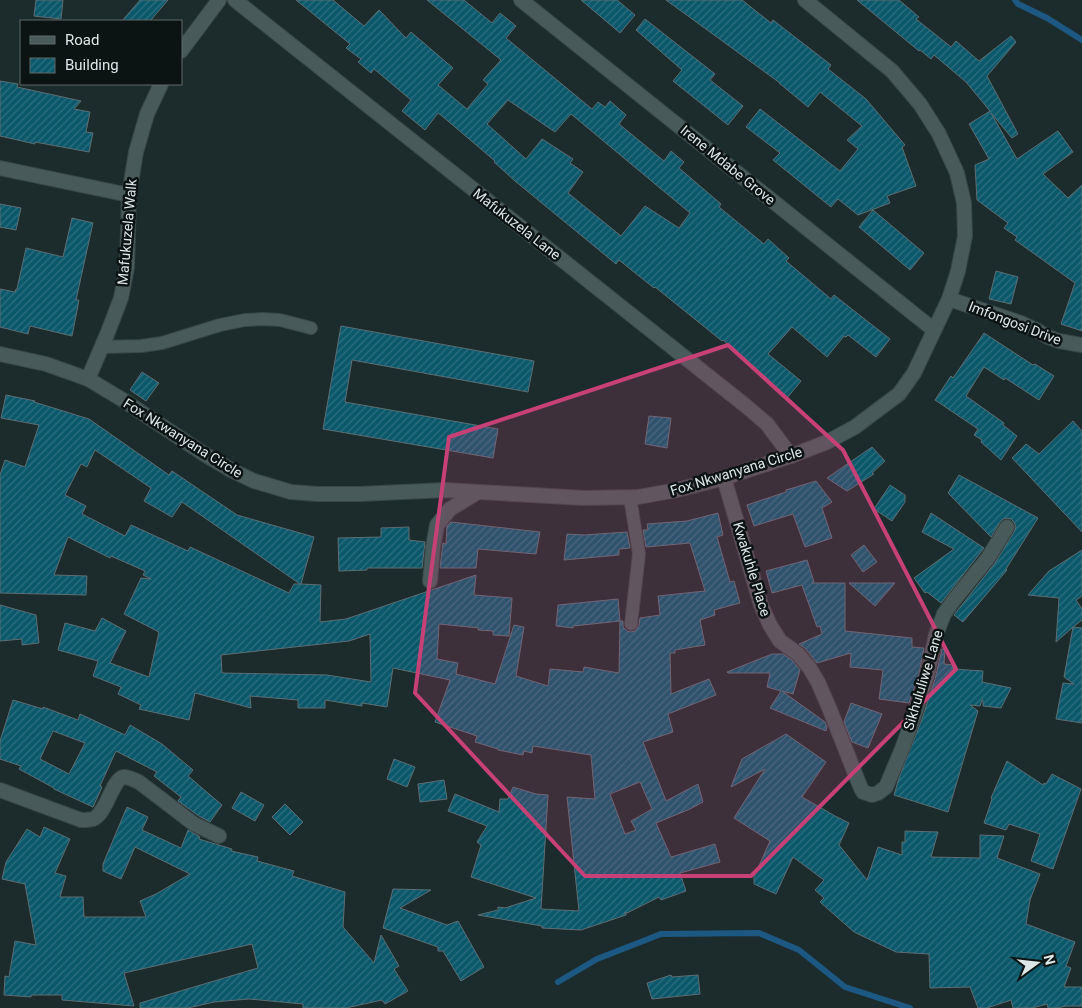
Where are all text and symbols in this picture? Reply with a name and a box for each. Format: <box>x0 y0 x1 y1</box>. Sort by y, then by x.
legend <box>20 20 182 85</box>
text: Road <box>65 31 99 49</box>
text: Building <box>65 56 119 74</box>
street label: Irene Mdabe Grove <box>677 122 779 208</box>
street label: Mafukuzela Walk <box>114 177 140 286</box>
street label: Mafukuzela Lane <box>470 185 564 263</box>
street label: Imfongosi Drive <box>966 298 1064 348</box>
street label: Fox Nkwanyana Circle <box>121 395 245 481</box>
street label: Fox Nkwanyana Circle <box>668 443 804 499</box>
street label: Kwakuhle Place <box>730 520 774 618</box>
street label: Sikhululiwe Lane <box>900 628 946 732</box>
north arrow <box>1012 938 1062 988</box>
text: N <box>1041 953 1059 966</box>

